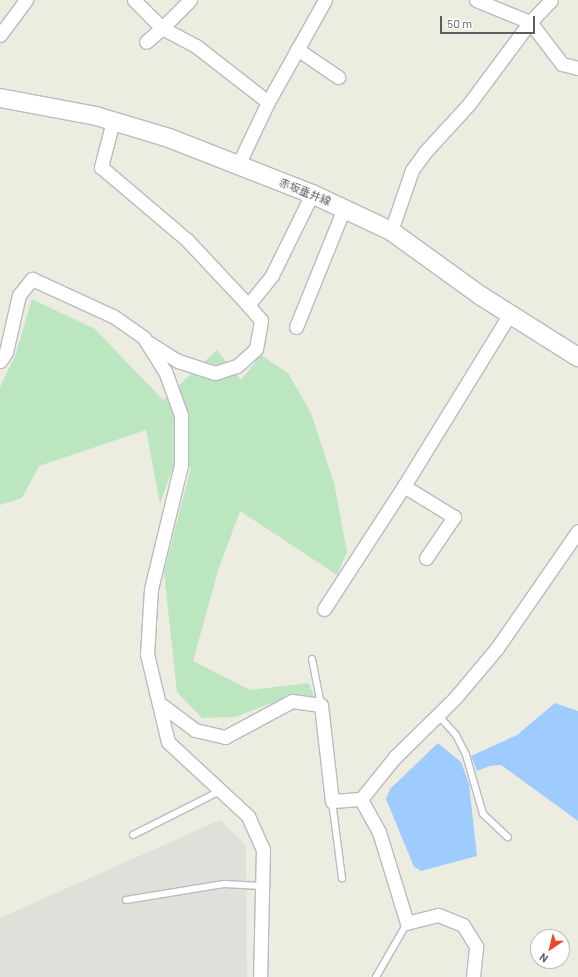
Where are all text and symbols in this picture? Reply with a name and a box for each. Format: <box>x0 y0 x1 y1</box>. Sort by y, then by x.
scale bar <box>442 8 537 34</box>
text: 50 m <box>447 16 472 30</box>
street label: 赤坂垂井線 <box>277 176 333 208</box>
north arrow <box>530 929 570 969</box>
text: N <box>537 951 550 966</box>

